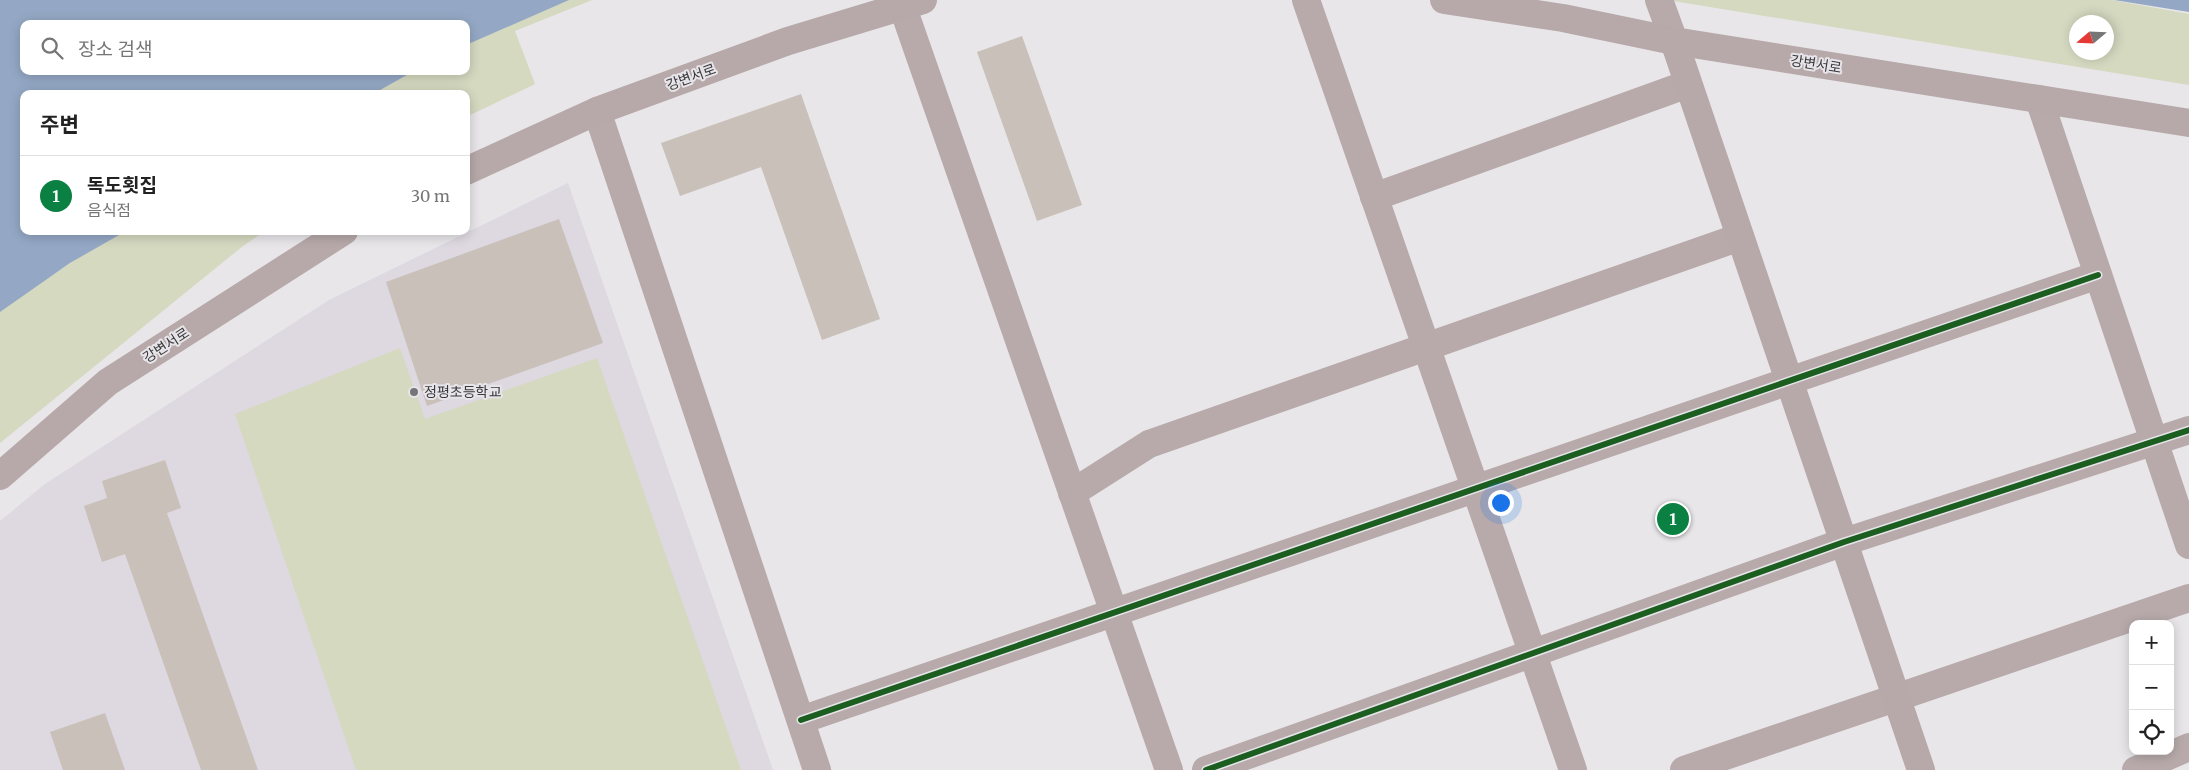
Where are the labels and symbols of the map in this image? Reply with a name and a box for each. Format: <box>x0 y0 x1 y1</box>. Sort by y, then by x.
north arrow <box>2069 15 2114 60</box>
street label: 강변서로 <box>1789 51 1843 77</box>
street label: 강변서로 <box>664 60 718 94</box>
street label: 강변서로 <box>139 323 193 367</box>
place label: 정평초등학교 <box>424 383 501 401</box>
marker: 정평초등학교 <box>408 386 420 398</box>
your location <box>1488 490 1514 516</box>
pin: 1 <box>1657 500 1689 538</box>

